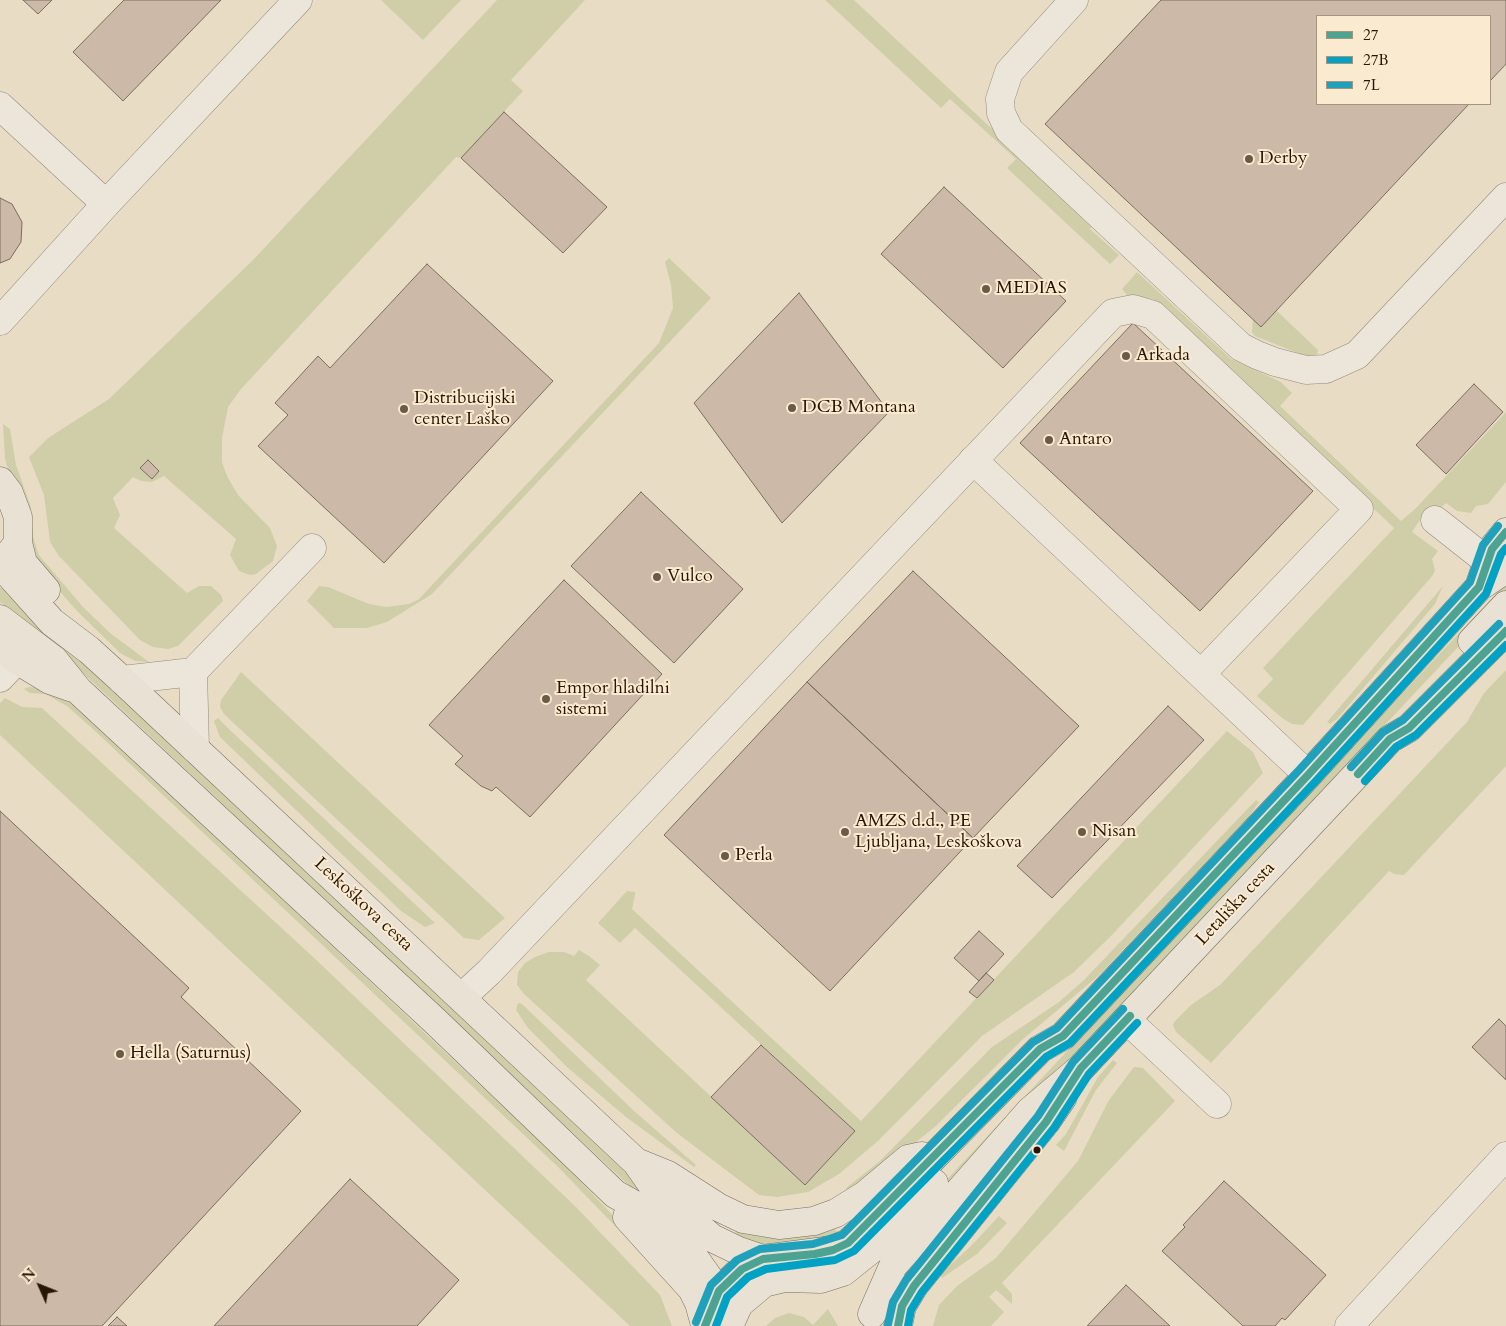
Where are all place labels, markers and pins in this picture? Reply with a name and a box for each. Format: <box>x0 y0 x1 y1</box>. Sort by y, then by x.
place label: Derby <box>1259 148 1308 170</box>
marker: Derby <box>1243 153 1255 165</box>
place label: MEDIAS <box>996 278 1067 300</box>
marker: MEDIAS <box>980 283 992 295</box>
place label: Arkada <box>1136 345 1190 367</box>
marker: Arkada <box>1120 350 1132 362</box>
place label: Distribucijski center Laško <box>414 388 516 430</box>
place label: DCB Montana <box>802 397 916 419</box>
marker: DCB Montana <box>786 402 798 414</box>
marker: Distribucijski center Laško <box>398 403 410 415</box>
place label: Antaro <box>1059 429 1112 451</box>
marker: Antaro <box>1043 434 1055 446</box>
place label: Vulco <box>667 566 713 588</box>
marker: Vulco <box>651 571 663 583</box>
place label: Empor hladilni sistemi <box>556 678 670 721</box>
marker: Empor hladilni sistemi <box>540 693 552 705</box>
place label: AMZS d.d., PE Ljubljana, Leskoškova <box>855 811 1022 854</box>
place label: Nisan <box>1092 821 1136 843</box>
marker: AMZS d.d., PE Ljubljana, Leskoškova <box>839 826 851 838</box>
marker: Nisan <box>1076 826 1088 838</box>
place label: Perla <box>735 845 773 867</box>
marker: Perla <box>719 850 731 862</box>
place label: Hella (Saturnus) <box>130 1043 251 1065</box>
marker: Hella (Saturnus) <box>114 1048 126 1060</box>
unlabelled marker <box>1032 1145 1042 1155</box>

